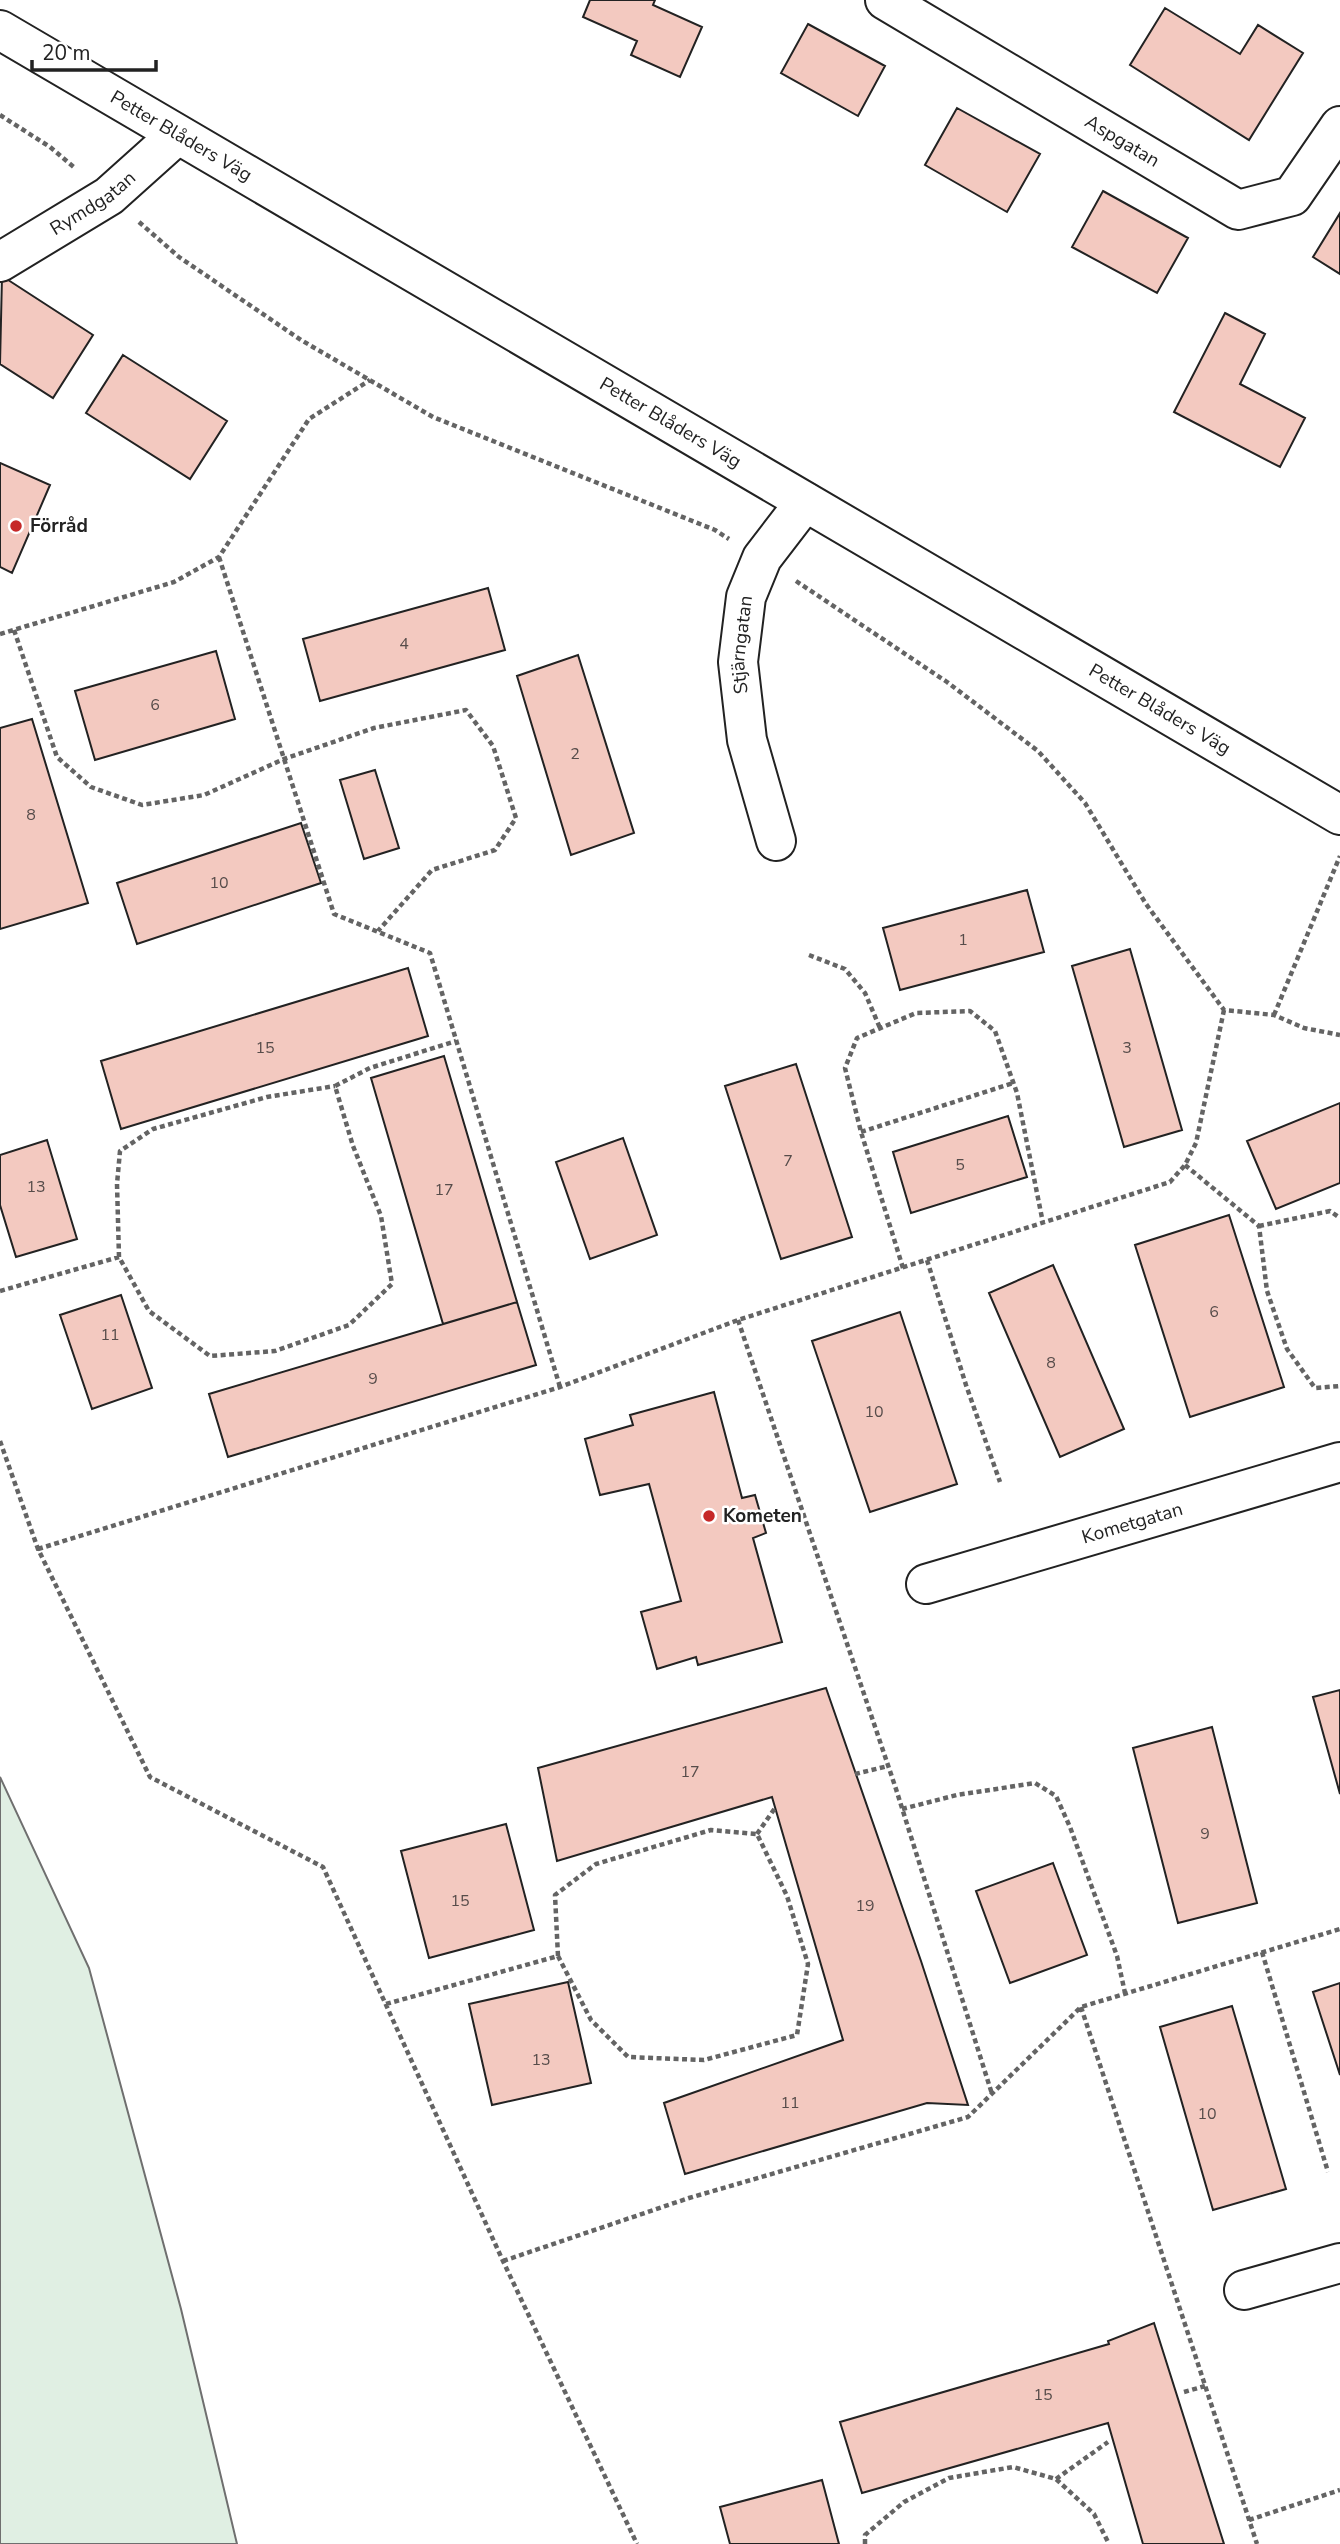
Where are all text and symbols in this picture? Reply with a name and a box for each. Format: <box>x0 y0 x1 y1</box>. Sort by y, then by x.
scale bar <box>32 28 156 72</box>
text: 20 m <box>42 39 91 67</box>
street label: Petter Blåders Väg <box>105 84 257 188</box>
street label: Aspgatan <box>1080 109 1164 173</box>
street label: Rymdgatan <box>45 165 141 242</box>
street label: Petter Blåders Väg <box>595 371 746 474</box>
place label: Förråd <box>30 513 88 539</box>
marker: Förråd <box>8 518 24 534</box>
street label: Stjärngatan <box>725 594 759 695</box>
house number: 4 <box>399 633 409 655</box>
street label: Petter Blåders Väg <box>1084 658 1235 761</box>
house number: 6 <box>150 694 160 716</box>
house number: 2 <box>570 743 580 765</box>
house number: 8 <box>26 804 36 826</box>
house number: 10 <box>209 872 229 894</box>
house number: 1 <box>958 929 968 951</box>
house number: 15 <box>255 1037 275 1059</box>
house number: 3 <box>1122 1037 1132 1059</box>
house number: 7 <box>783 1150 793 1172</box>
house number: 5 <box>955 1154 965 1176</box>
house number: 13 <box>26 1176 46 1198</box>
house number: 17 <box>434 1179 454 1201</box>
house number: 6 <box>1209 1301 1219 1323</box>
house number: 11 <box>100 1324 120 1346</box>
house number: 8 <box>1046 1352 1056 1374</box>
house number: 9 <box>368 1368 378 1390</box>
house number: 10 <box>864 1401 884 1423</box>
street label: Kometgatan <box>1079 1496 1186 1550</box>
place label: Kometen <box>723 1503 802 1529</box>
marker: Kometen <box>701 1508 717 1524</box>
house number: 17 <box>680 1761 700 1783</box>
house number: 9 <box>1200 1823 1210 1845</box>
house number: 15 <box>450 1890 470 1912</box>
house number: 19 <box>855 1895 875 1917</box>
house number: 13 <box>531 2049 551 2071</box>
house number: 11 <box>780 2092 800 2114</box>
house number: 10 <box>1197 2103 1217 2125</box>
house number: 15 <box>1033 2384 1053 2406</box>

